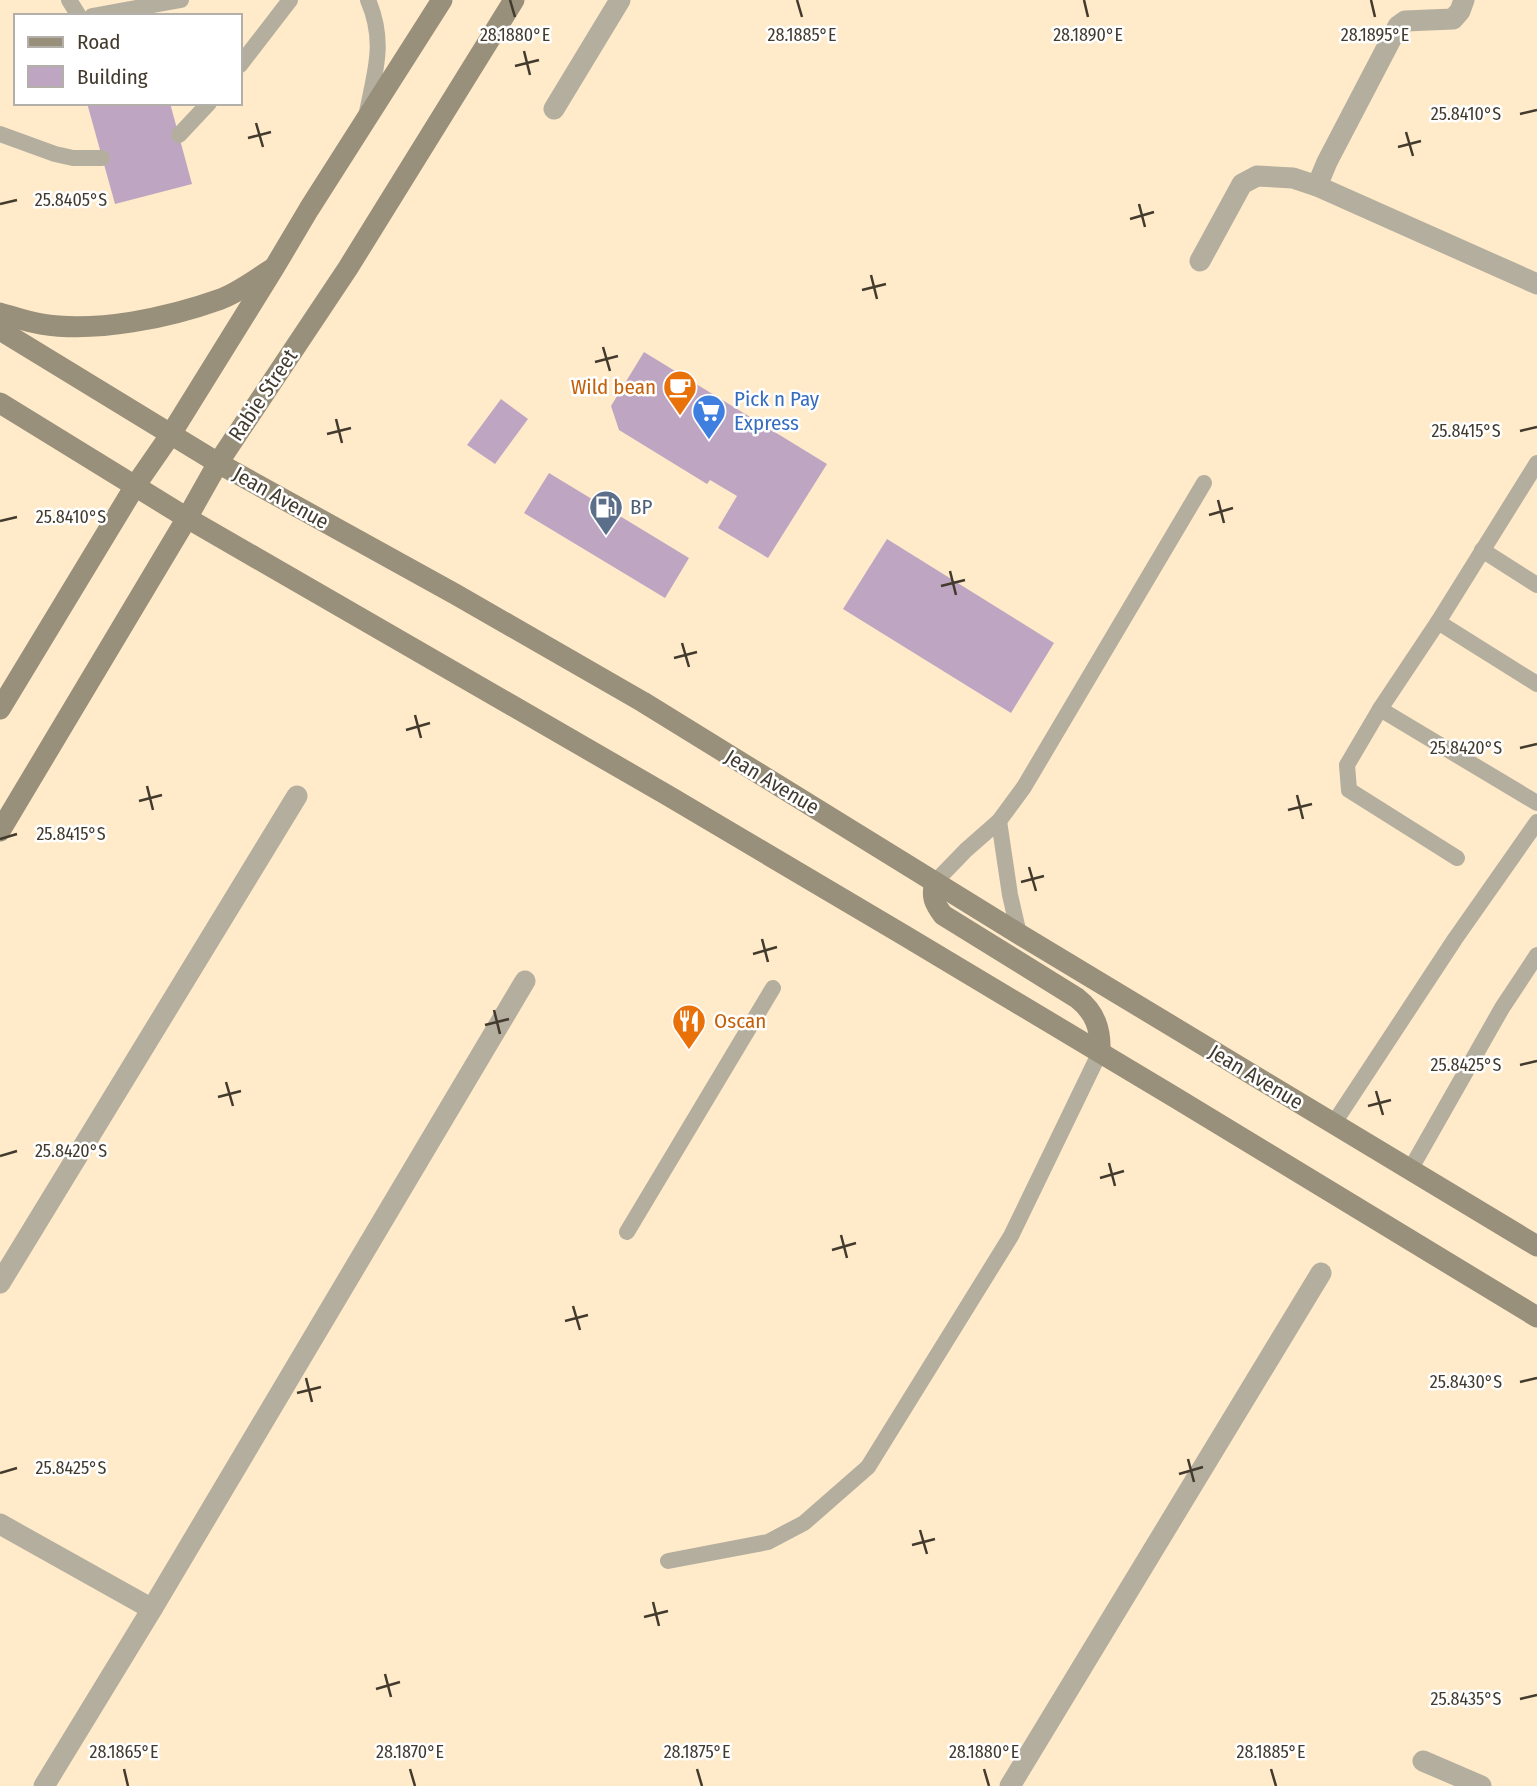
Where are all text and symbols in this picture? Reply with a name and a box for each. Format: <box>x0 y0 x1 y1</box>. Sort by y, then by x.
legend <box>14 14 242 105</box>
text: 28.1880°E <box>480 24 550 46</box>
text: 28.1885°E <box>768 24 836 46</box>
text: 28.1890°E <box>1053 24 1123 46</box>
text: 28.1895°E <box>1341 24 1409 46</box>
text: Road <box>77 29 121 55</box>
text: Building <box>77 64 148 90</box>
text: 25.8410°S <box>1431 103 1501 125</box>
text: 25.8405°S <box>35 189 107 211</box>
street label: Rabie Street <box>223 344 303 446</box>
cafe icon: Wild bean <box>661 368 699 417</box>
place label: Wild bean <box>571 374 656 400</box>
place label: Pick n Pay Express <box>734 386 820 436</box>
supermarket icon: Pick n Pay Express <box>690 392 728 441</box>
text: 25.8415°S <box>1431 420 1501 442</box>
street label: Jean Avenue <box>229 461 333 535</box>
fuel station icon: BP <box>587 488 625 537</box>
place label: BP <box>630 494 652 520</box>
text: 25.8410°S <box>36 506 106 528</box>
text: 25.8420°S <box>1430 737 1502 759</box>
street label: Jean Avenue <box>720 744 824 820</box>
text: 25.8415°S <box>36 823 106 845</box>
restaurant icon: Oscan <box>670 1002 708 1051</box>
place label: Oscan <box>714 1008 766 1034</box>
street label: Jean Avenue <box>1204 1039 1308 1115</box>
text: 25.8425°S <box>1431 1054 1502 1076</box>
text: 25.8420°S <box>35 1140 107 1162</box>
text: 25.8430°S <box>1430 1371 1502 1393</box>
text: 25.8425°S <box>36 1457 107 1479</box>
text: 25.8435°S <box>1430 1688 1502 1710</box>
text: 28.1865°E <box>90 1741 158 1763</box>
text: 28.1870°E <box>376 1741 444 1763</box>
text: 28.1875°E <box>664 1741 730 1763</box>
text: 28.1880°E <box>949 1741 1019 1763</box>
text: 28.1885°E <box>1237 1741 1305 1763</box>

